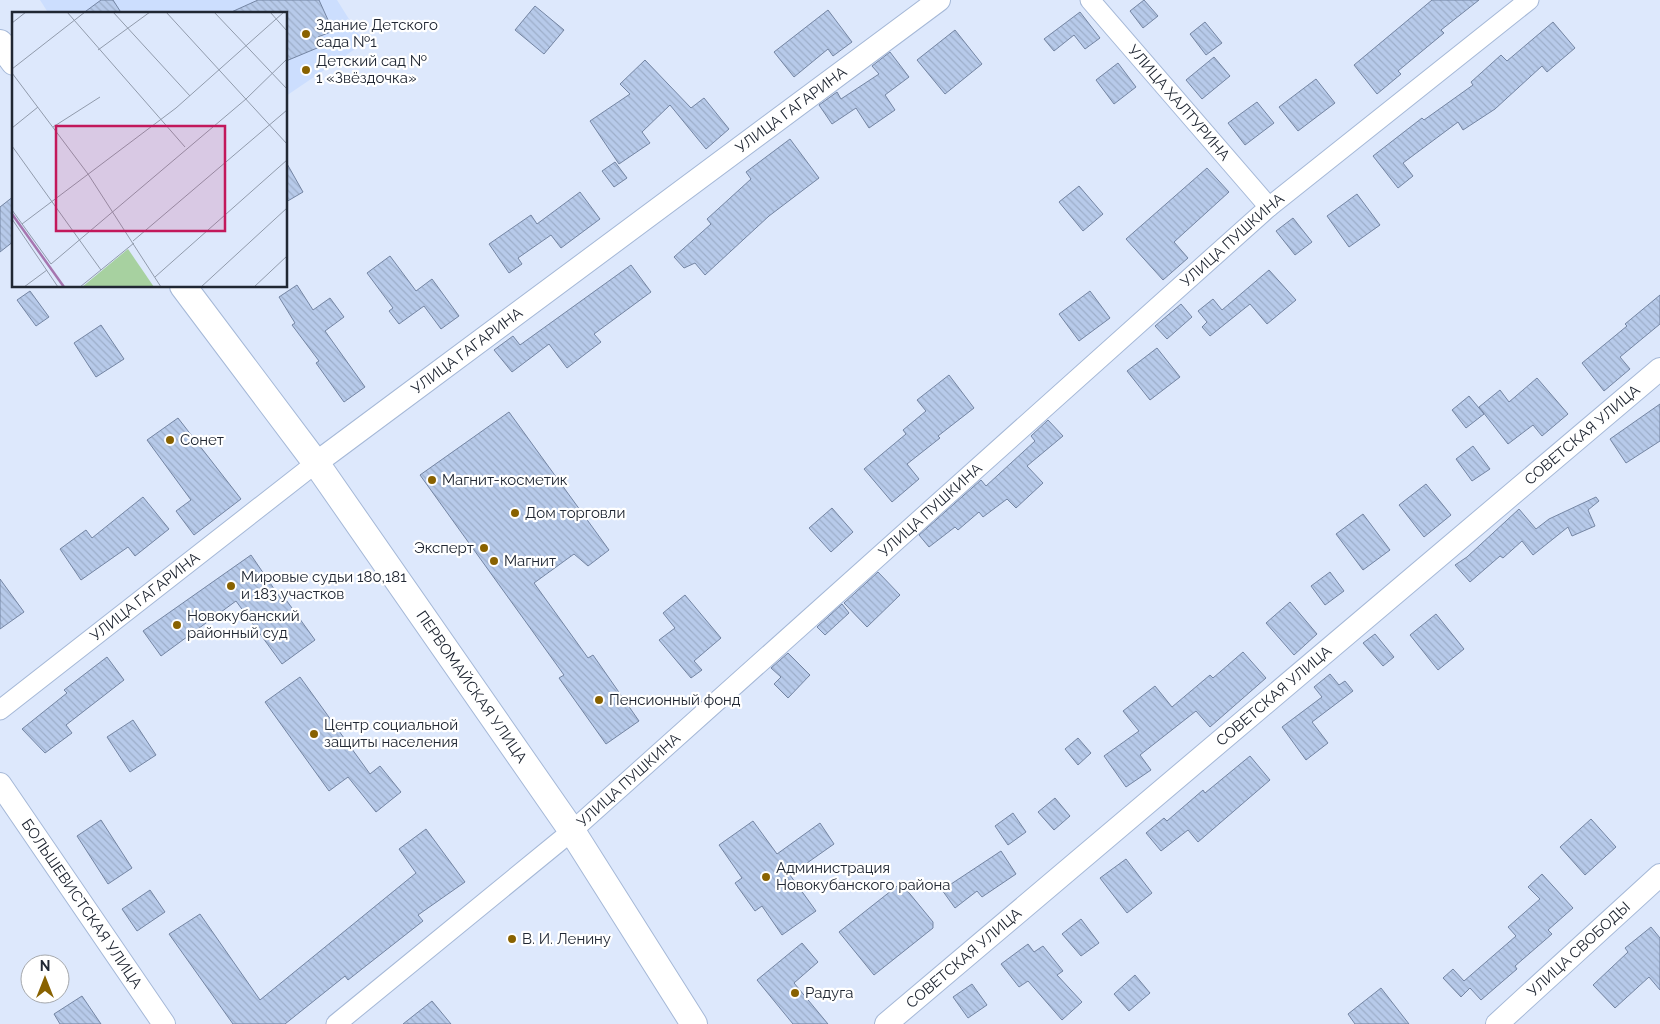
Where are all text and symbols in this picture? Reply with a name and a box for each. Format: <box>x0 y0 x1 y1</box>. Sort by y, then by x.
inset map <box>12 12 288 288</box>
place label: Здание Детского сада №1 <box>316 16 438 51</box>
marker: Здание Детского сада №1 <box>300 28 312 40</box>
street label: УЛИЦА ХАЛТУРИНА <box>1124 41 1234 164</box>
place label: Детский сад № 1 «Звёздочка» <box>316 52 427 87</box>
street label: УЛИЦА ГАГАРИНА <box>732 63 850 157</box>
marker: Детский сад № 1 «Звёздочка» <box>300 64 312 76</box>
street label: УЛИЦА ПУШКИНА <box>1177 189 1288 291</box>
street label: УЛИЦА ГАГАРИНА <box>408 304 526 398</box>
street label: СОВЕТСКАЯ УЛИЦА <box>1521 381 1643 489</box>
place label: Сонет <box>180 431 224 449</box>
marker: Сонет <box>164 434 176 446</box>
street label: УЛИЦА ПУШКИНА <box>875 459 986 561</box>
place label: Магнит-косметик <box>442 471 568 489</box>
marker: Магнит-косметик <box>426 474 438 486</box>
place label: Дом торговли <box>525 504 625 522</box>
marker: Дом торговли <box>509 507 521 519</box>
place label: Эксперт <box>414 539 474 557</box>
marker: Эксперт <box>478 542 490 554</box>
street label: УЛИЦА ГАГАРИНА <box>87 548 203 645</box>
place label: Магнит <box>504 552 556 570</box>
marker: Магнит <box>488 555 500 567</box>
place label: Мировые судьи 180,181 и 183 участков <box>241 568 407 603</box>
marker: Мировые судьи 180,181 и 183 участков <box>225 580 237 592</box>
place label: Новокубанский районный суд <box>187 607 300 642</box>
street label: ПЕРВОМАЙСКАЯ УЛИЦА <box>413 607 531 766</box>
marker: Новокубанский районный суд <box>171 619 183 631</box>
street label: СОВЕТСКАЯ УЛИЦА <box>1212 642 1335 750</box>
place label: Пенсионный фонд <box>609 691 741 709</box>
marker: Пенсионный фонд <box>593 694 605 706</box>
place label: Центр социальной защиты населения <box>324 716 458 751</box>
marker: Центр социальной защиты населения <box>308 728 320 740</box>
street label: УЛИЦА ПУШКИНА <box>573 729 684 831</box>
street label: БОЛЬШЕВИСТСКАЯ УЛИЦА <box>18 816 146 992</box>
place label: Администрация Новокубанского района <box>776 859 950 894</box>
marker: Администрация Новокубанского района <box>760 871 772 883</box>
street label: УЛИЦА СВОБОДЫ <box>1524 898 1634 1001</box>
street label: СОВЕТСКАЯ УЛИЦА <box>903 904 1025 1012</box>
place label: В. И. Ленину <box>522 930 611 948</box>
marker: В. И. Ленину <box>506 933 518 945</box>
north arrow <box>20 954 70 1004</box>
text: N <box>40 958 50 974</box>
place label: Радуга <box>805 984 854 1002</box>
marker: Радуга <box>789 987 801 999</box>

